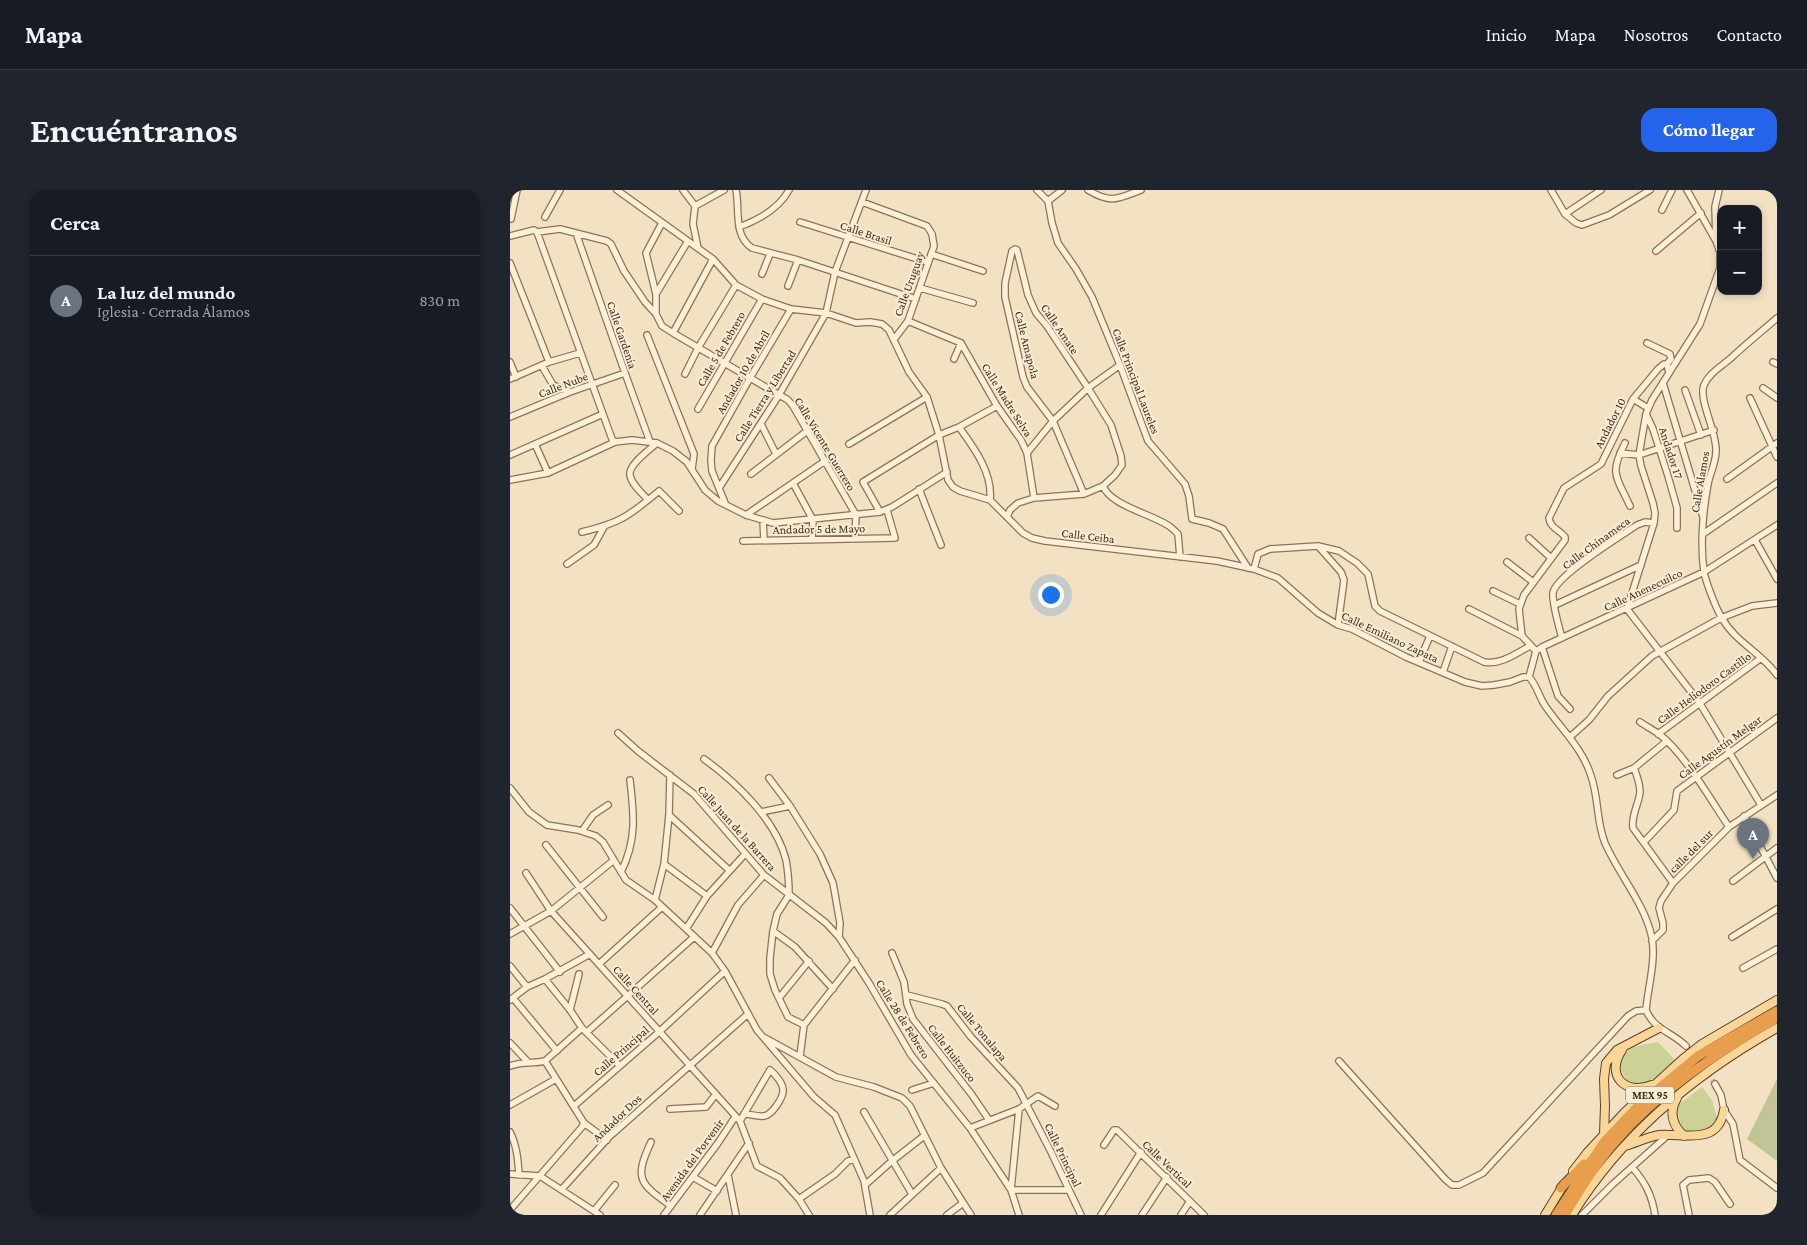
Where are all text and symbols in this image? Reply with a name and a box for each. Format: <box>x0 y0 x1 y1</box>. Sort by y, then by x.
text: Mapa <box>25 21 83 48</box>
text: Inicio <box>1486 25 1527 45</box>
text: Mapa <box>1555 25 1596 45</box>
text: Nosotros <box>1624 25 1688 45</box>
text: Contacto <box>1716 25 1782 45</box>
button: Cómo llegar <box>1641 108 1777 152</box>
text: Encuéntranos <box>30 111 237 150</box>
map controls <box>1717 205 1762 295</box>
button: + <box>1717 205 1762 250</box>
text: Cerca <box>50 211 100 235</box>
street label: Calle Brasil <box>838 218 894 248</box>
street label: Calle Uruguay <box>891 249 927 318</box>
button: − <box>1717 250 1762 295</box>
text: La luz del mundo <box>97 282 235 303</box>
text: A <box>61 292 71 309</box>
text: 830 m <box>419 292 460 309</box>
street label: Calle Gardenia <box>604 299 640 371</box>
street label: Calle Amate <box>1038 301 1082 357</box>
text: Iglesia · Cerrada Álamos <box>97 303 250 320</box>
street label: Calle 5 de Febrero <box>694 309 748 389</box>
street label: Calle Amapola <box>1012 310 1042 381</box>
street label: Calle Principal Laureles <box>1109 326 1163 436</box>
street label: Andador 10 de Abril <box>713 328 773 416</box>
street label: Calle Tierra y Libertad <box>731 347 799 445</box>
street label: Calle Madre Selva <box>979 360 1036 440</box>
street label: Calle Nube <box>536 369 590 401</box>
street label: Calle Vicente Guerrero <box>791 395 859 493</box>
street label: Andador 10 <box>1591 395 1629 451</box>
street label: Andador 17 <box>1656 425 1686 481</box>
street label: Calle Álamos <box>1688 450 1712 514</box>
street label: Calle Chinameca <box>1559 513 1633 572</box>
street label: Andador 5 de Mayo <box>773 521 865 537</box>
street label: Calle Ceiba <box>1061 526 1116 546</box>
street label: Calle Anenecuilco <box>1601 566 1685 614</box>
your location <box>1038 582 1064 608</box>
street label: Calle Emiliano Zapata <box>1339 608 1441 666</box>
street label: Calle Heliodoro Castillo <box>1654 649 1754 727</box>
street label: Calle Agustín Melgar <box>1676 712 1765 782</box>
street label: Calle Juan de la Barrera <box>695 782 780 874</box>
pin: A <box>1737 818 1769 859</box>
street label: calle del sur <box>1666 825 1717 876</box>
street label: Calle Central <box>610 962 662 1018</box>
street label: Calle 28 de Febrero <box>873 977 933 1061</box>
street label: Calle Tonalapa <box>954 1000 1010 1064</box>
street label: Calle Huitzuco <box>925 1021 979 1085</box>
street label: Calle Principal <box>590 1023 652 1079</box>
road number: MEX 95 <box>1626 1086 1674 1104</box>
street label: Andador Dos <box>590 1091 645 1145</box>
street label: Avenida del Porvenir <box>657 1115 727 1204</box>
street label: Calle Principal <box>1041 1121 1085 1189</box>
street label: Calle Vertical <box>1139 1137 1195 1191</box>

